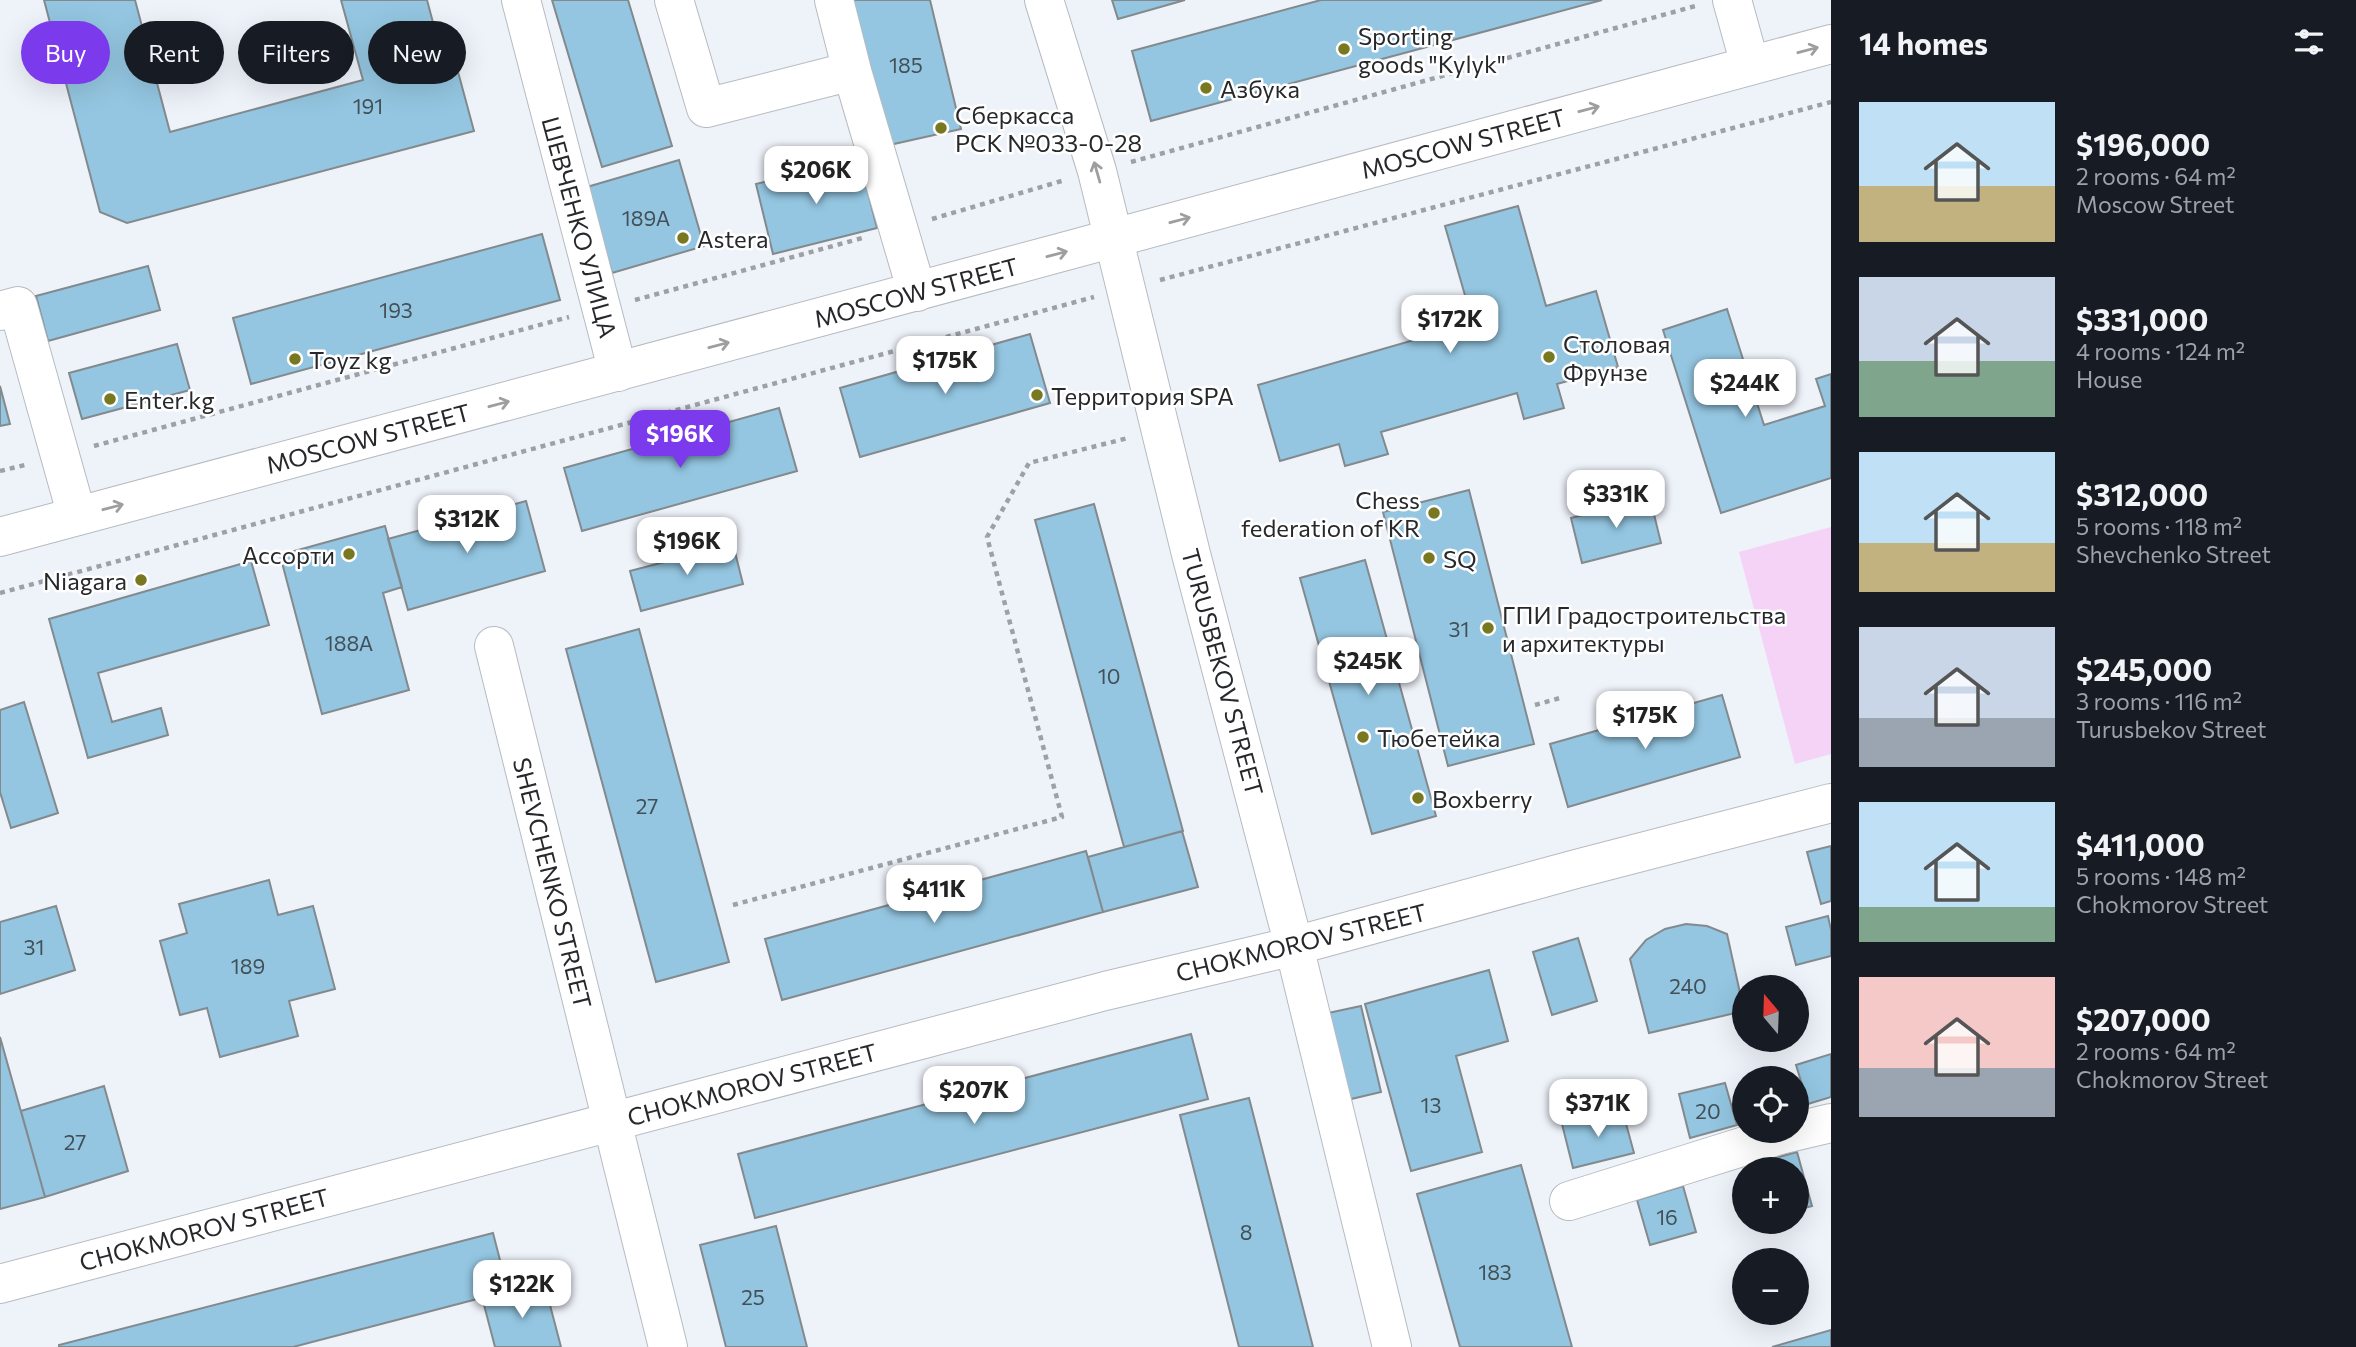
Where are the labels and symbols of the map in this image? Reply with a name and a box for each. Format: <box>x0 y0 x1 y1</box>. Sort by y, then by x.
place label: Sporting goods "Kylyk" <box>1358 21 1506 78</box>
marker: Sporting goods "Kylyk" <box>1336 41 1352 57</box>
one-way arrow <box>1797 42 1819 55</box>
house number: 185 <box>889 52 923 77</box>
place label: Азбука <box>1220 74 1300 103</box>
marker: Азбука <box>1198 80 1214 96</box>
house number: 191 <box>353 93 383 118</box>
place label: Сберкасса РСК №033-0-28 <box>955 100 1142 157</box>
street label: MOSCOW STREET <box>1358 102 1568 184</box>
one-way arrow <box>1577 102 1600 115</box>
street label: ШЕВЧЕНКО УЛИЦА <box>537 113 623 341</box>
marker: Сберкасса РСК №033-0-28 <box>933 120 949 136</box>
pin: $206K <box>767 146 865 206</box>
one-way arrow <box>1090 161 1103 184</box>
house number: 189А <box>622 205 670 230</box>
one-way arrow <box>1169 213 1191 226</box>
place label: Astera <box>697 224 769 253</box>
marker: Astera <box>675 230 691 246</box>
one-way arrow <box>1045 247 1067 260</box>
street label: MOSCOW STREET <box>811 251 1021 333</box>
pin: $172K <box>1401 296 1499 355</box>
house number: 193 <box>379 297 413 322</box>
place label: Столовая Фрунзе <box>1563 329 1670 386</box>
pin: $175K <box>896 336 994 396</box>
one-way arrow <box>707 338 729 351</box>
place label: Toyz kg <box>309 345 391 374</box>
marker: Столовая Фрунзе <box>1541 349 1557 365</box>
marker: Toyz kg <box>287 351 303 367</box>
pin: $244K <box>1696 360 1794 419</box>
place label: Территория SPA <box>1051 381 1234 410</box>
place label: Enter.kg <box>124 385 214 414</box>
marker: Территория SPA <box>1029 387 1045 403</box>
marker: Enter.kg <box>102 391 118 407</box>
one-way arrow <box>488 396 510 409</box>
street label: MOSCOW STREET <box>263 397 473 479</box>
pin: $196K <box>631 410 729 470</box>
pin: $331K <box>1567 470 1665 530</box>
place label: Chess federation of KR <box>1241 485 1420 542</box>
pin: $312K <box>418 496 516 555</box>
one-way arrow <box>101 500 124 513</box>
marker: Chess federation of KR <box>1426 505 1442 521</box>
pin: $196K <box>638 518 736 577</box>
place label: Ассорти <box>242 540 335 569</box>
place label: SQ <box>1443 544 1477 573</box>
street label: TURUSBEKOV STREET <box>1176 545 1270 799</box>
marker: Ассорти <box>341 546 357 562</box>
marker: SQ <box>1421 550 1437 566</box>
place label: Niagara <box>43 566 127 595</box>
marker: Niagara <box>133 572 149 588</box>
place label: ГПИ Градостроительства и архитектуры <box>1502 600 1786 657</box>
house number: 31 <box>1449 616 1469 641</box>
marker: ГПИ Градостроительства и архитектуры <box>1480 620 1496 636</box>
house number: 188А <box>325 630 373 655</box>
pin: $245K <box>1319 638 1417 697</box>
house number: 10 <box>1098 663 1120 688</box>
pin: $175K <box>1596 692 1694 751</box>
place label: Тюбетейка <box>1377 723 1500 752</box>
marker: Тюбетейка <box>1355 729 1371 745</box>
street label: SHEVCHENKO STREET <box>508 754 598 1012</box>
place label: Boxberry <box>1432 784 1533 813</box>
marker: Boxberry <box>1410 790 1426 806</box>
house number: 27 <box>636 793 658 818</box>
pin: $411K <box>885 866 983 925</box>
street label: CHOKMOROV STREET <box>1173 897 1429 987</box>
house number: 31 <box>24 934 44 959</box>
house number: 189 <box>231 953 265 978</box>
house number: 240 <box>1669 973 1707 998</box>
north arrow <box>1732 975 1810 1052</box>
street label: CHOKMOROV STREET <box>624 1037 880 1131</box>
pin: $207K <box>925 1066 1023 1126</box>
pin: $371K <box>1549 1080 1647 1139</box>
house number: 13 <box>1421 1092 1441 1117</box>
house number: 20 <box>1695 1098 1721 1123</box>
house number: 27 <box>64 1129 86 1154</box>
street label: CHOKMOROV STREET <box>76 1182 332 1276</box>
house number: 16 <box>1656 1204 1678 1229</box>
house number: 8 <box>1240 1219 1252 1244</box>
house number: 183 <box>1478 1259 1512 1284</box>
pin: $122K <box>473 1260 571 1320</box>
house number: 25 <box>741 1284 765 1309</box>

